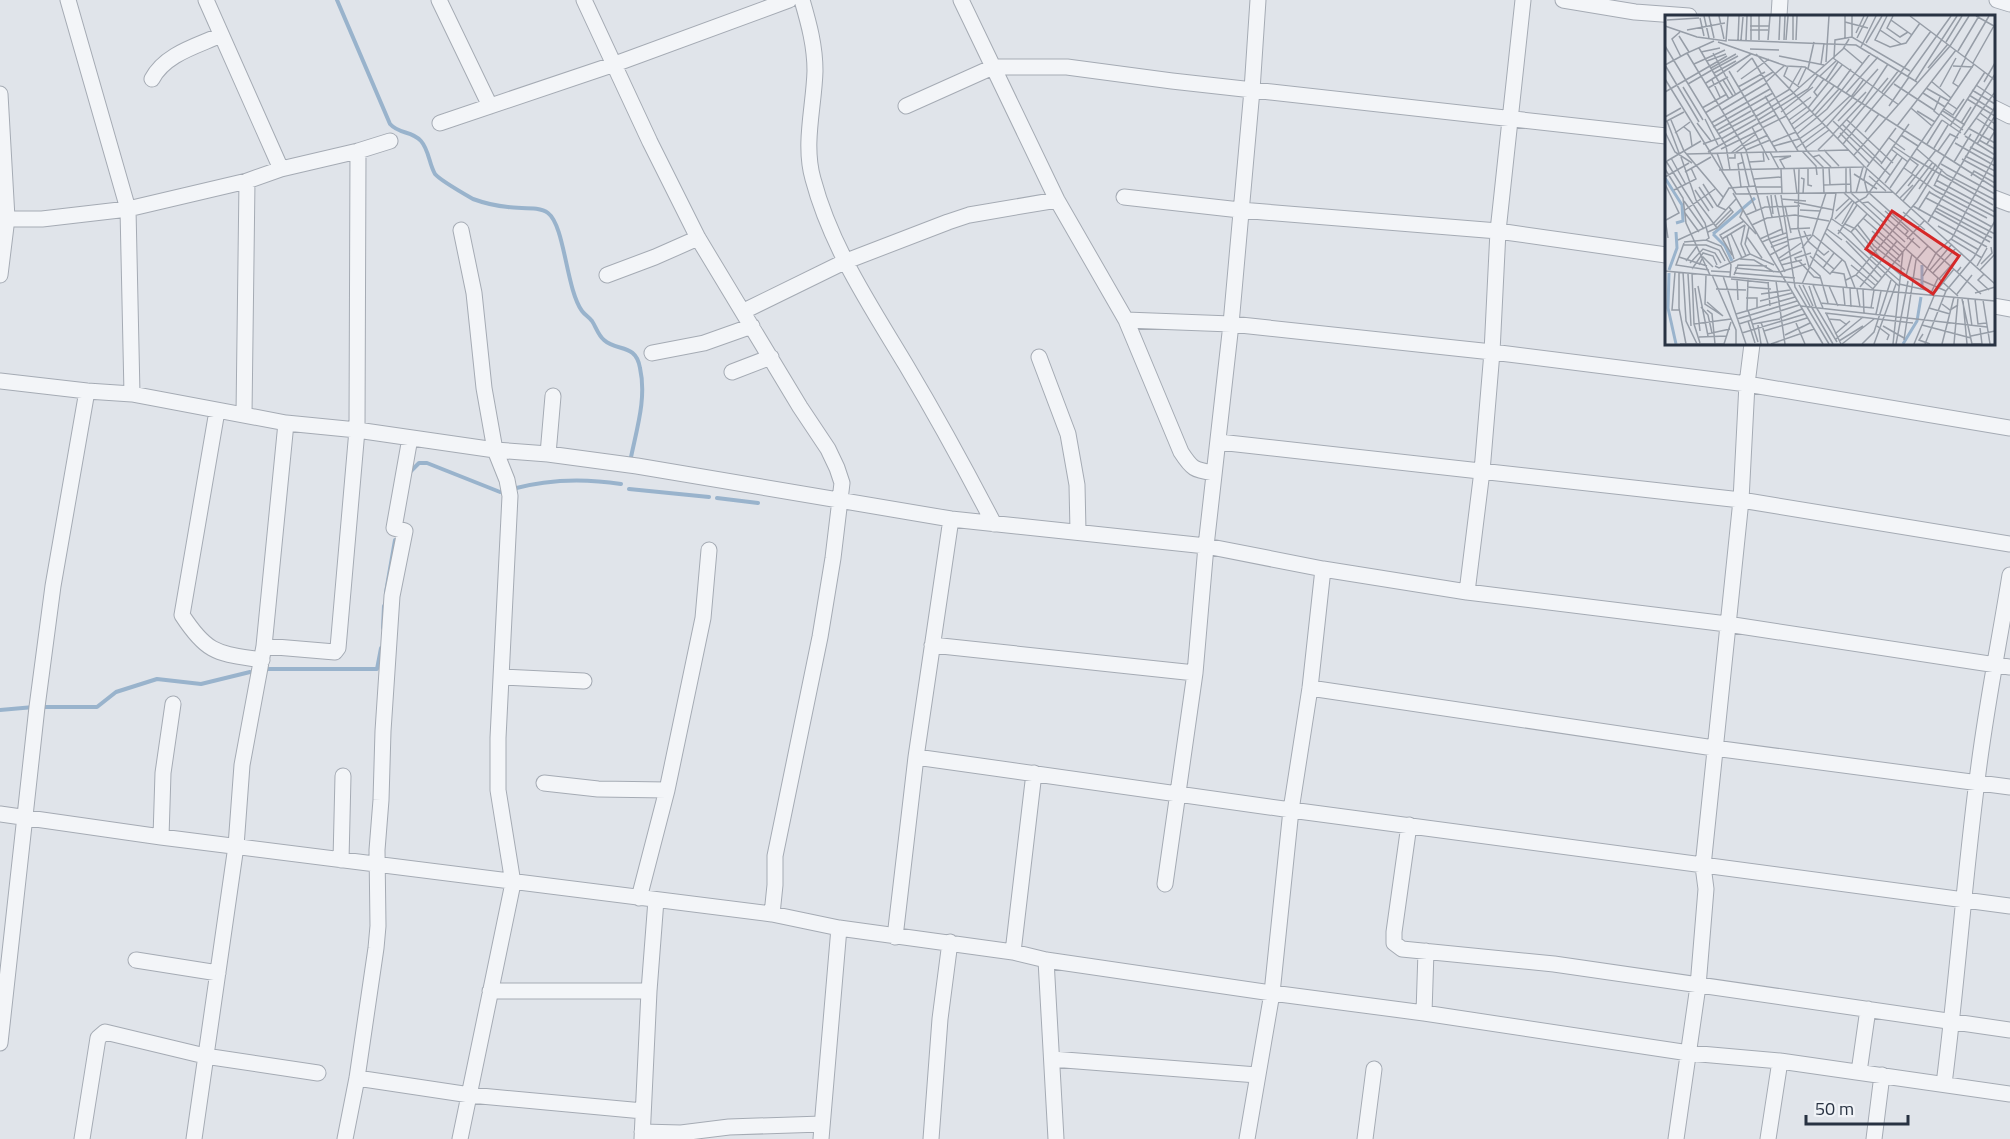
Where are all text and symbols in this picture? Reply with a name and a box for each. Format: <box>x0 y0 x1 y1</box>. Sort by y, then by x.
inset map <box>1665 15 1995 345</box>
scale bar <box>1806 1088 1908 1126</box>
text: 50 m <box>1815 1095 1854 1122</box>

